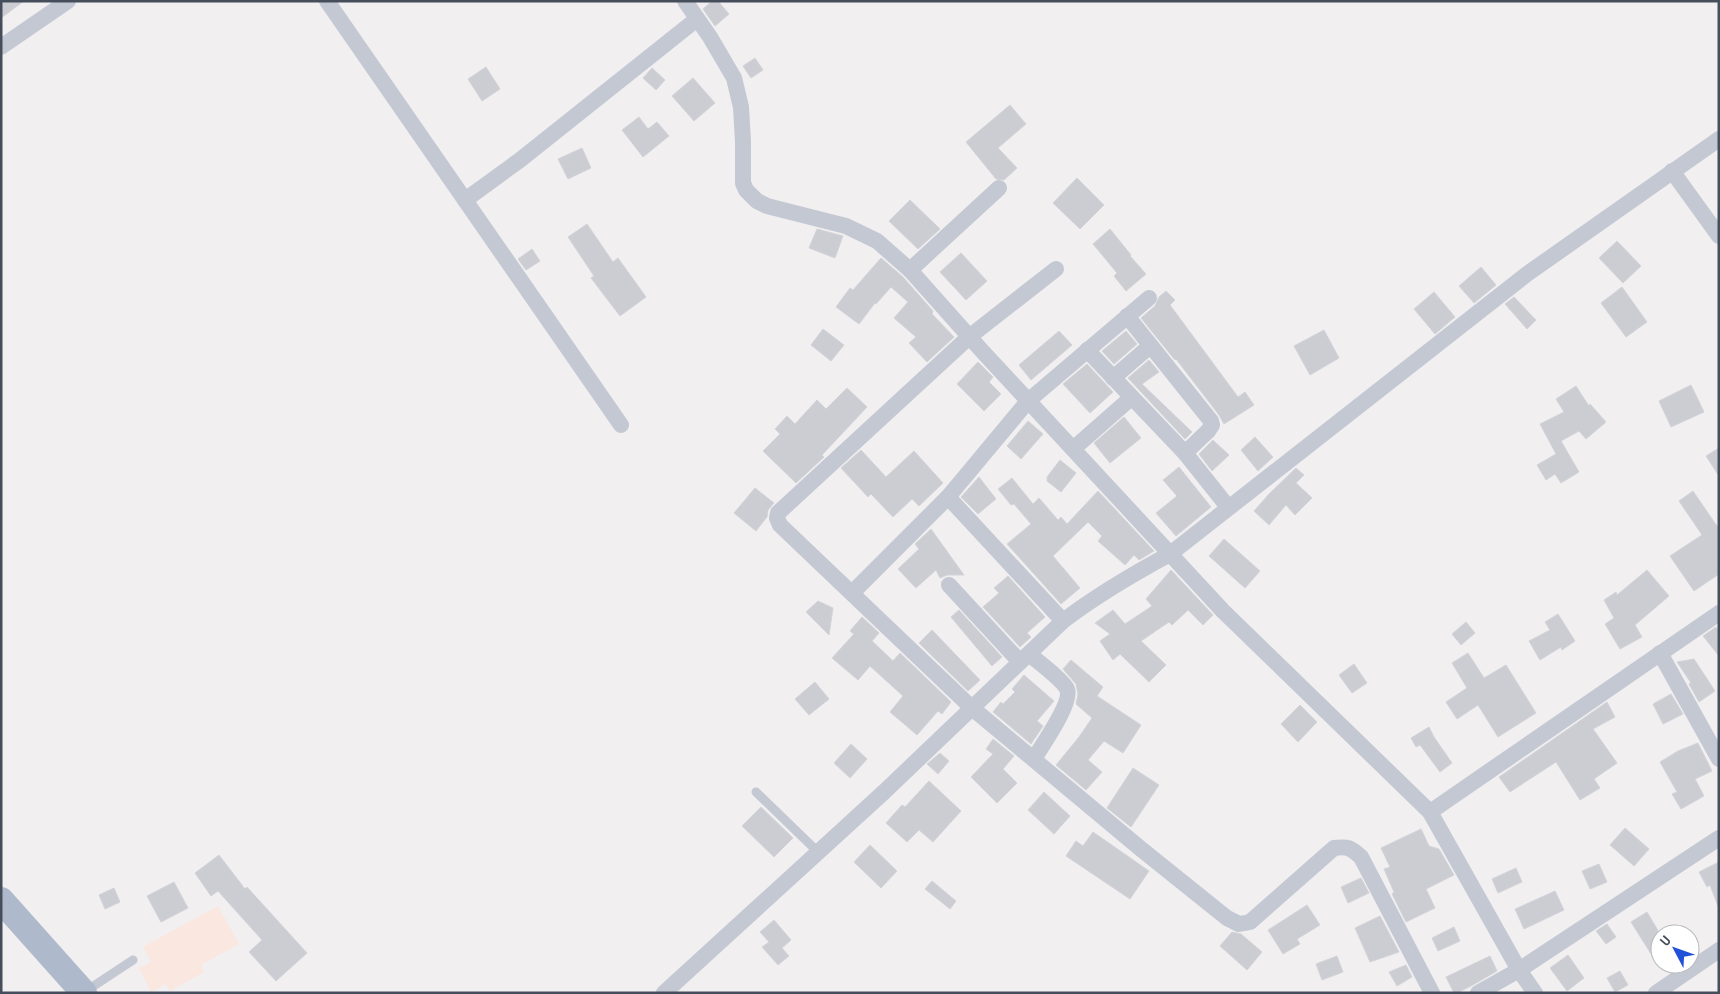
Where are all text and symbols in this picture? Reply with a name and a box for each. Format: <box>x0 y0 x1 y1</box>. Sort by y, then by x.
north arrow <box>1650 924 1700 974</box>
text: U <box>1656 931 1675 950</box>

